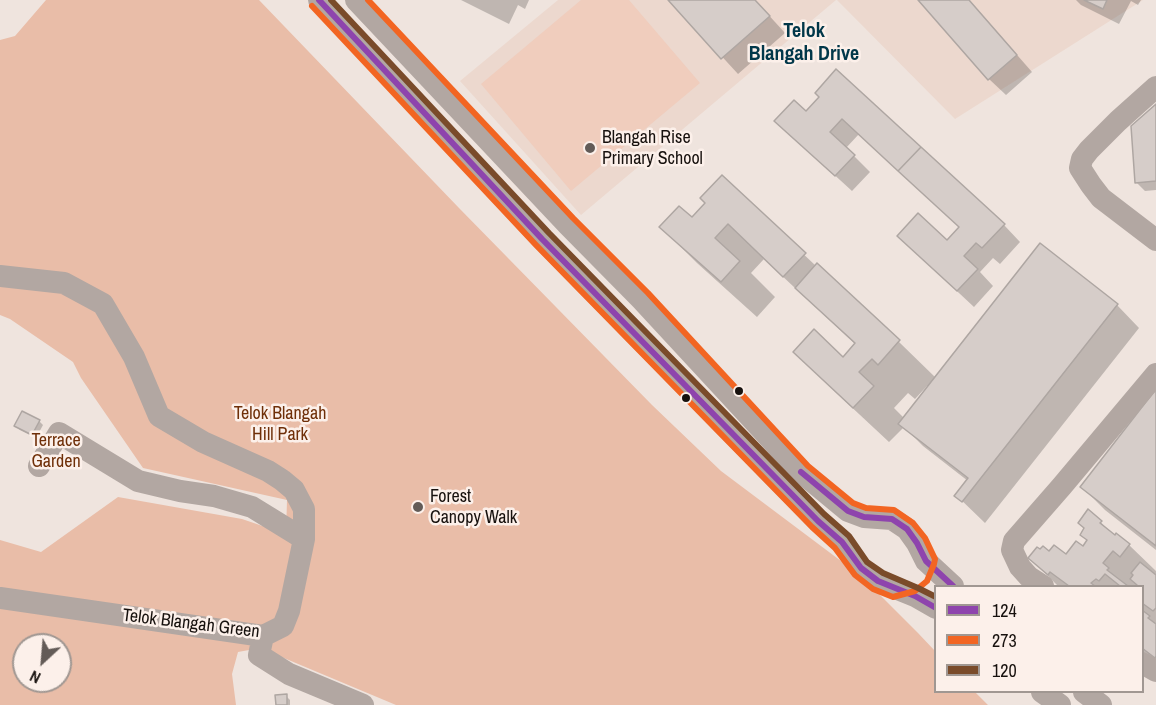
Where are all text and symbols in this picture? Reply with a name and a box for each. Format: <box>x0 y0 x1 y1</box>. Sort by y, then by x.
district label: Telok Blangah Drive <box>749 20 859 67</box>
place label: Blangah Rise Primary School <box>602 127 703 170</box>
marker: Blangah Rise Primary School <box>583 141 597 155</box>
unlabelled marker <box>733 385 745 397</box>
unlabelled marker <box>680 392 692 404</box>
park label: Telok Blangah Hill Park <box>234 403 326 446</box>
park label: Terrace Garden <box>31 430 81 472</box>
place label: Forest Canopy Walk <box>430 486 517 528</box>
marker: Forest Canopy Walk <box>411 500 425 514</box>
legend <box>934 585 1144 693</box>
text: 124 <box>992 598 1017 623</box>
street label: Telok Blangah Green <box>121 605 261 643</box>
text: 273 <box>992 628 1017 653</box>
north arrow <box>12 633 72 693</box>
text: 120 <box>992 658 1017 683</box>
text: N <box>26 665 44 689</box>

